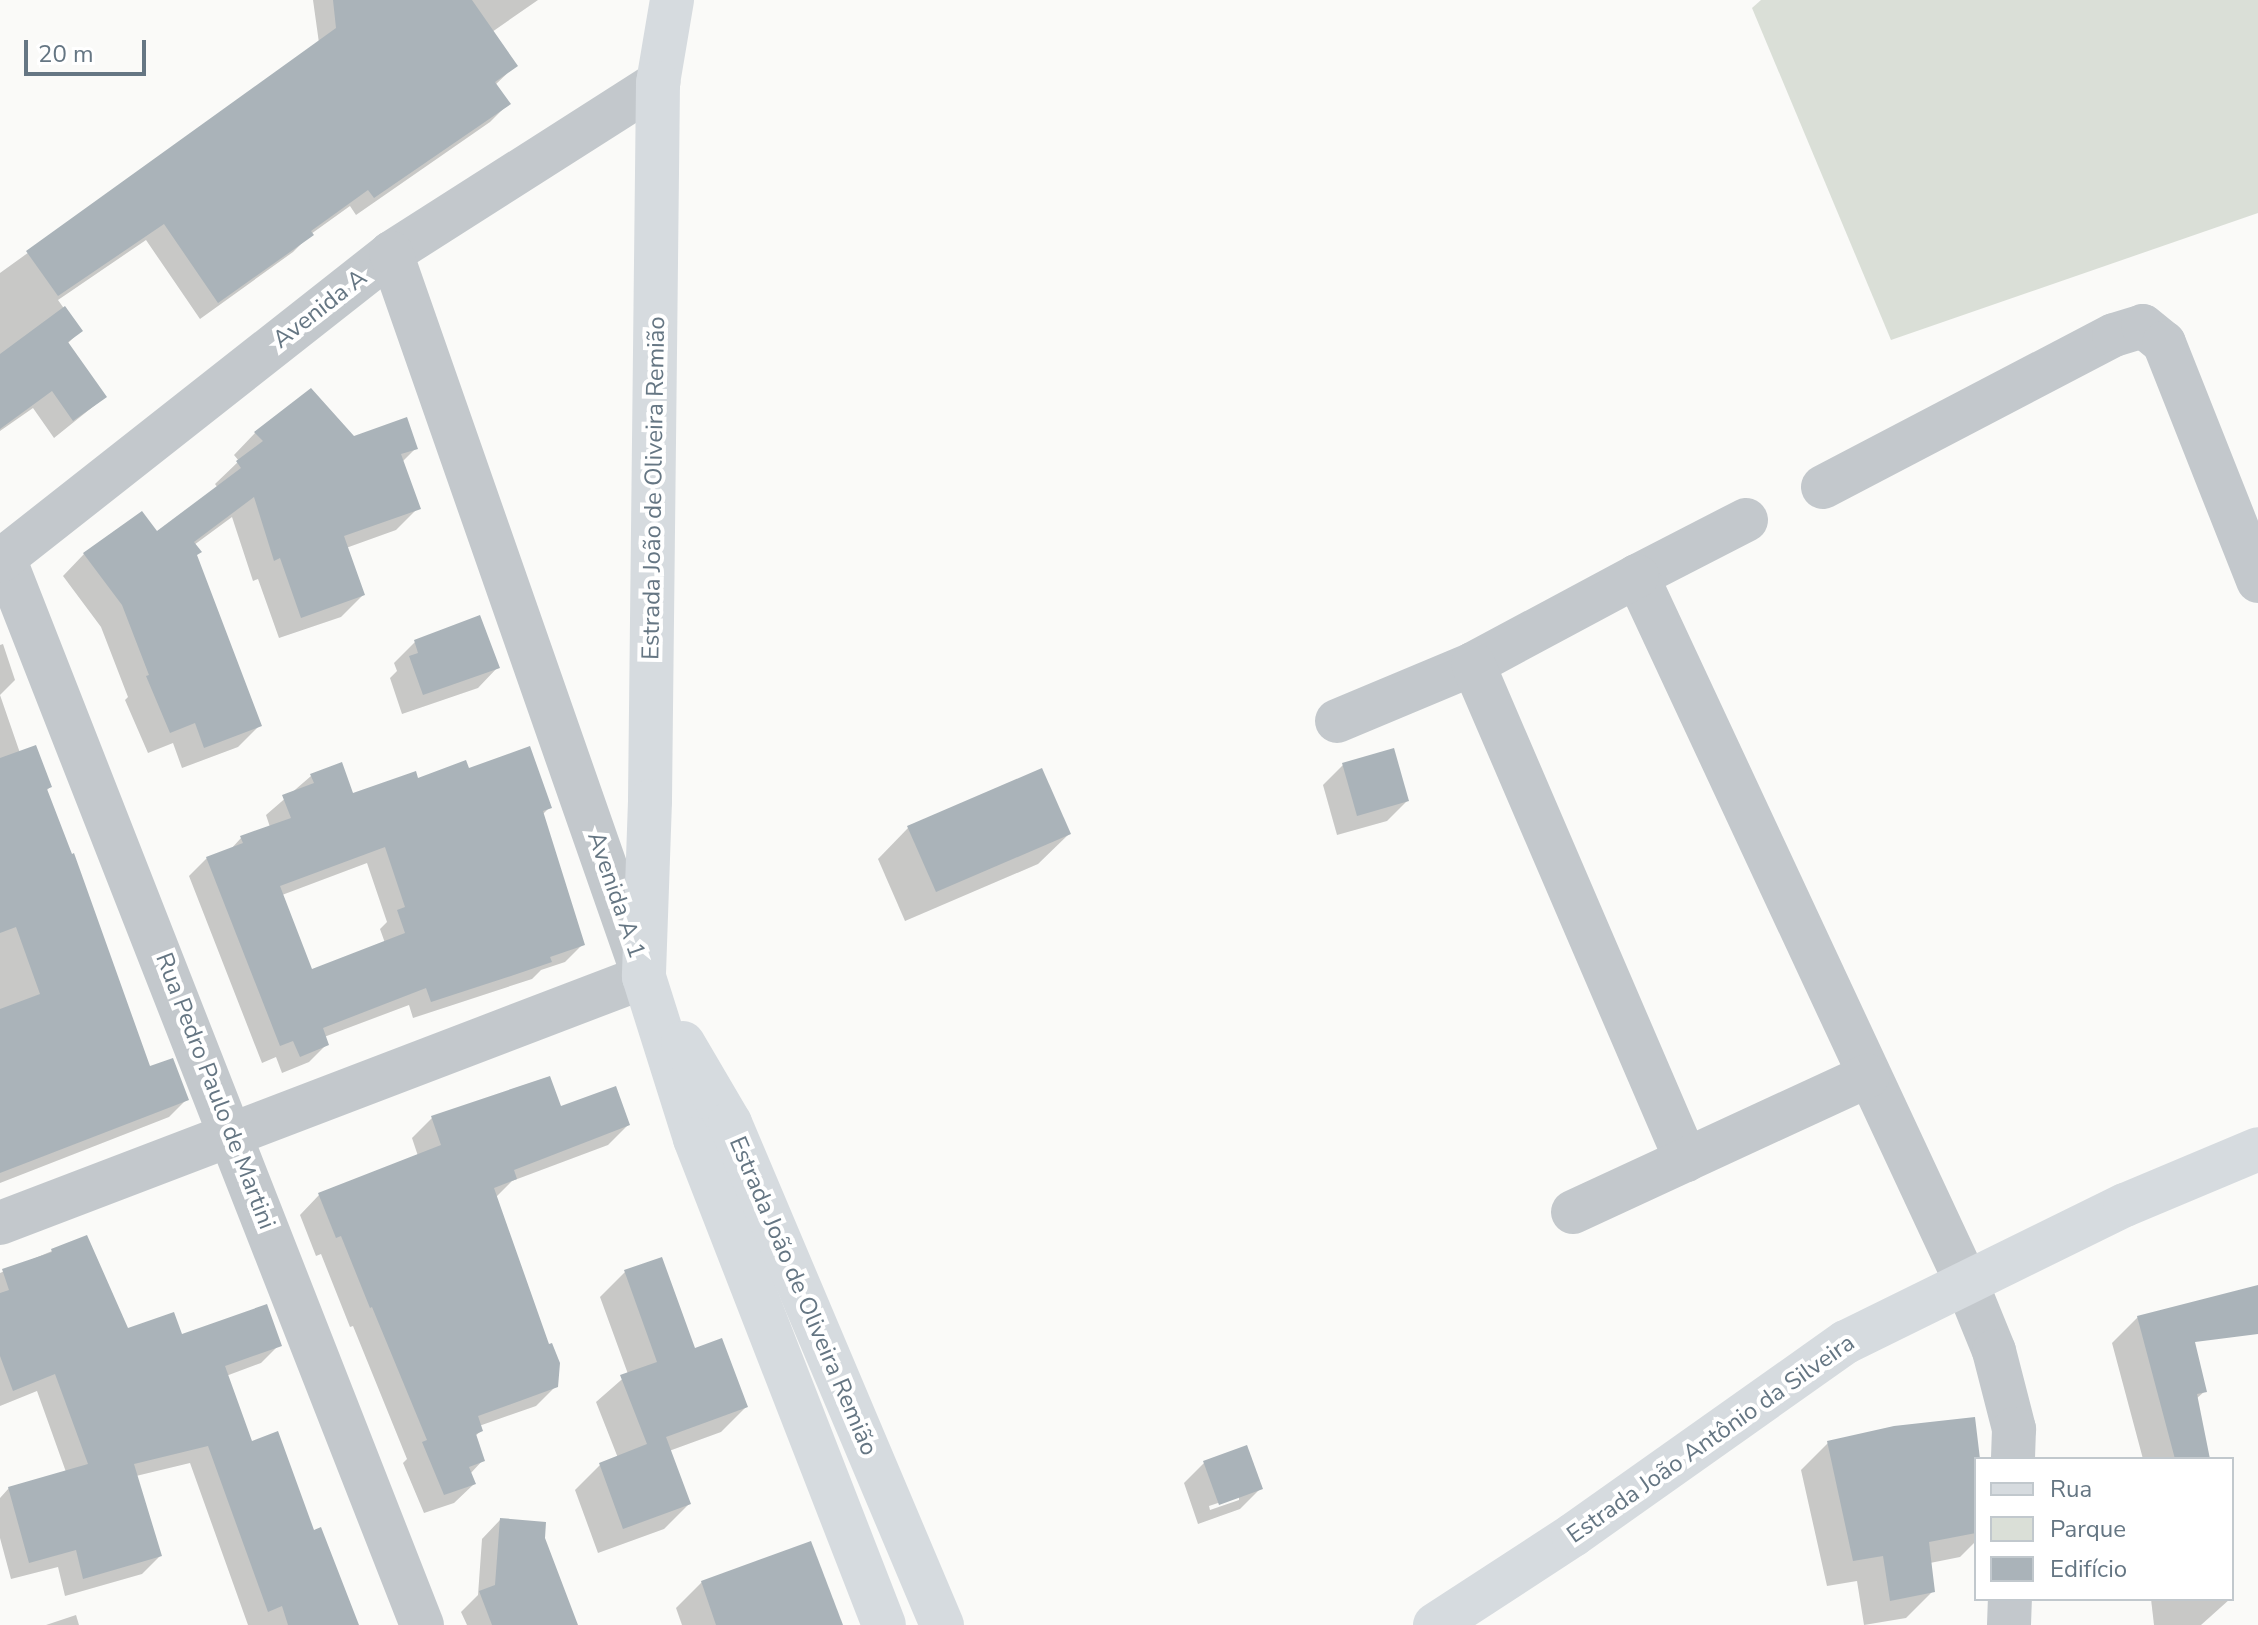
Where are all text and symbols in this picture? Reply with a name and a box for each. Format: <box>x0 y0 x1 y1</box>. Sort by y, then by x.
scale bar <box>28 24 150 74</box>
text: 20 m <box>38 38 94 70</box>
street label: Avenida A <box>267 263 373 355</box>
street label: Estrada João de Oliveira Remião <box>637 316 671 660</box>
street label: Avenida A 1 <box>581 828 651 962</box>
street label: Rua Pedro Paulo de Martini <box>149 949 281 1233</box>
street label: Estrada João de Oliveira Remião <box>723 1132 883 1460</box>
street label: Estrada João Antônio da Silveira <box>1562 1328 1860 1550</box>
legend <box>1974 1457 2234 1601</box>
text: Rua <box>2050 1473 2092 1505</box>
text: Parque <box>2050 1513 2126 1545</box>
text: Edifício <box>2050 1553 2127 1585</box>

